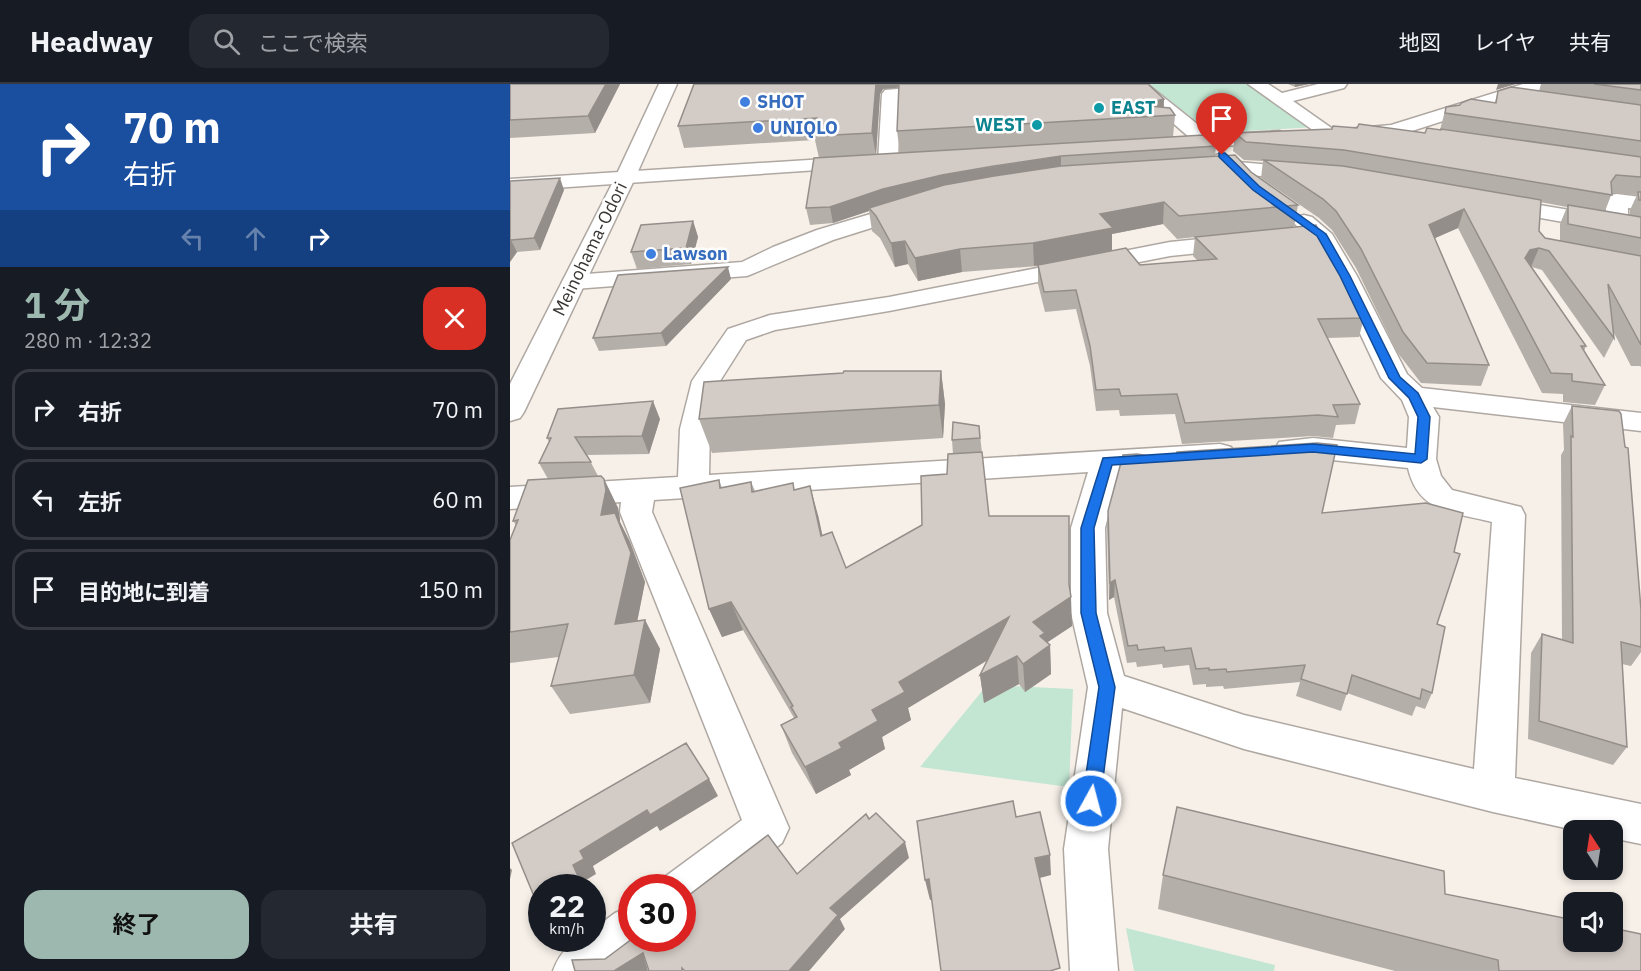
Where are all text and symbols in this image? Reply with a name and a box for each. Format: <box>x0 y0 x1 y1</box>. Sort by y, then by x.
search box <box>189 14 609 68</box>
text: Headway <box>30 23 153 60</box>
icon: search <box>210 25 243 58</box>
text: ここで検索 <box>258 28 368 57</box>
text: 地図 <box>1399 28 1441 56</box>
text: レイヤ <box>1474 28 1536 56</box>
text: 共有 <box>1569 28 1611 56</box>
place label: SHOT <box>757 90 805 113</box>
pin <box>1196 93 1247 155</box>
marker: SHOT <box>738 95 752 109</box>
place label: EAST <box>1111 96 1156 119</box>
text: 70 m <box>123 100 221 155</box>
marker: EAST <box>1092 101 1106 115</box>
icon: arrive <box>1205 102 1238 135</box>
icon: right <box>24 108 102 186</box>
place label: WEST <box>975 113 1025 136</box>
place label: UNIQLO <box>770 116 838 139</box>
marker: WEST <box>1030 118 1044 132</box>
marker: UNIQLO <box>751 121 765 135</box>
text: 右折 <box>123 156 177 191</box>
street label: Meinohama-Odori <box>547 178 632 320</box>
icon: left <box>176 222 209 255</box>
icon: ahead <box>239 222 272 255</box>
icon: right <box>302 222 335 255</box>
place label: Lawson <box>663 242 728 265</box>
marker: Lawson <box>644 247 658 261</box>
text: 1 分 <box>24 281 90 328</box>
button: close <box>423 287 486 350</box>
text: 280 m · 12:32 <box>24 327 152 354</box>
icon: right <box>27 393 60 426</box>
text: 70 m <box>432 395 483 424</box>
text: 右折 <box>78 397 122 426</box>
icon: left <box>27 483 60 516</box>
text: 60 m <box>432 485 483 514</box>
text: 左折 <box>78 487 122 516</box>
icon: arrive <box>27 573 60 606</box>
text: 150 m <box>419 575 483 604</box>
text: 目的地に到着 <box>78 577 210 606</box>
position arrow <box>1059 769 1123 833</box>
north arrow <box>1563 820 1623 880</box>
map controls <box>1563 820 1623 952</box>
speed limit sign: 30 <box>618 874 696 952</box>
text: 22 <box>549 886 585 925</box>
button: 終了 <box>24 890 249 959</box>
button: 共有 <box>261 890 486 959</box>
button: sound <box>1563 892 1623 952</box>
text: km/h <box>549 919 585 938</box>

